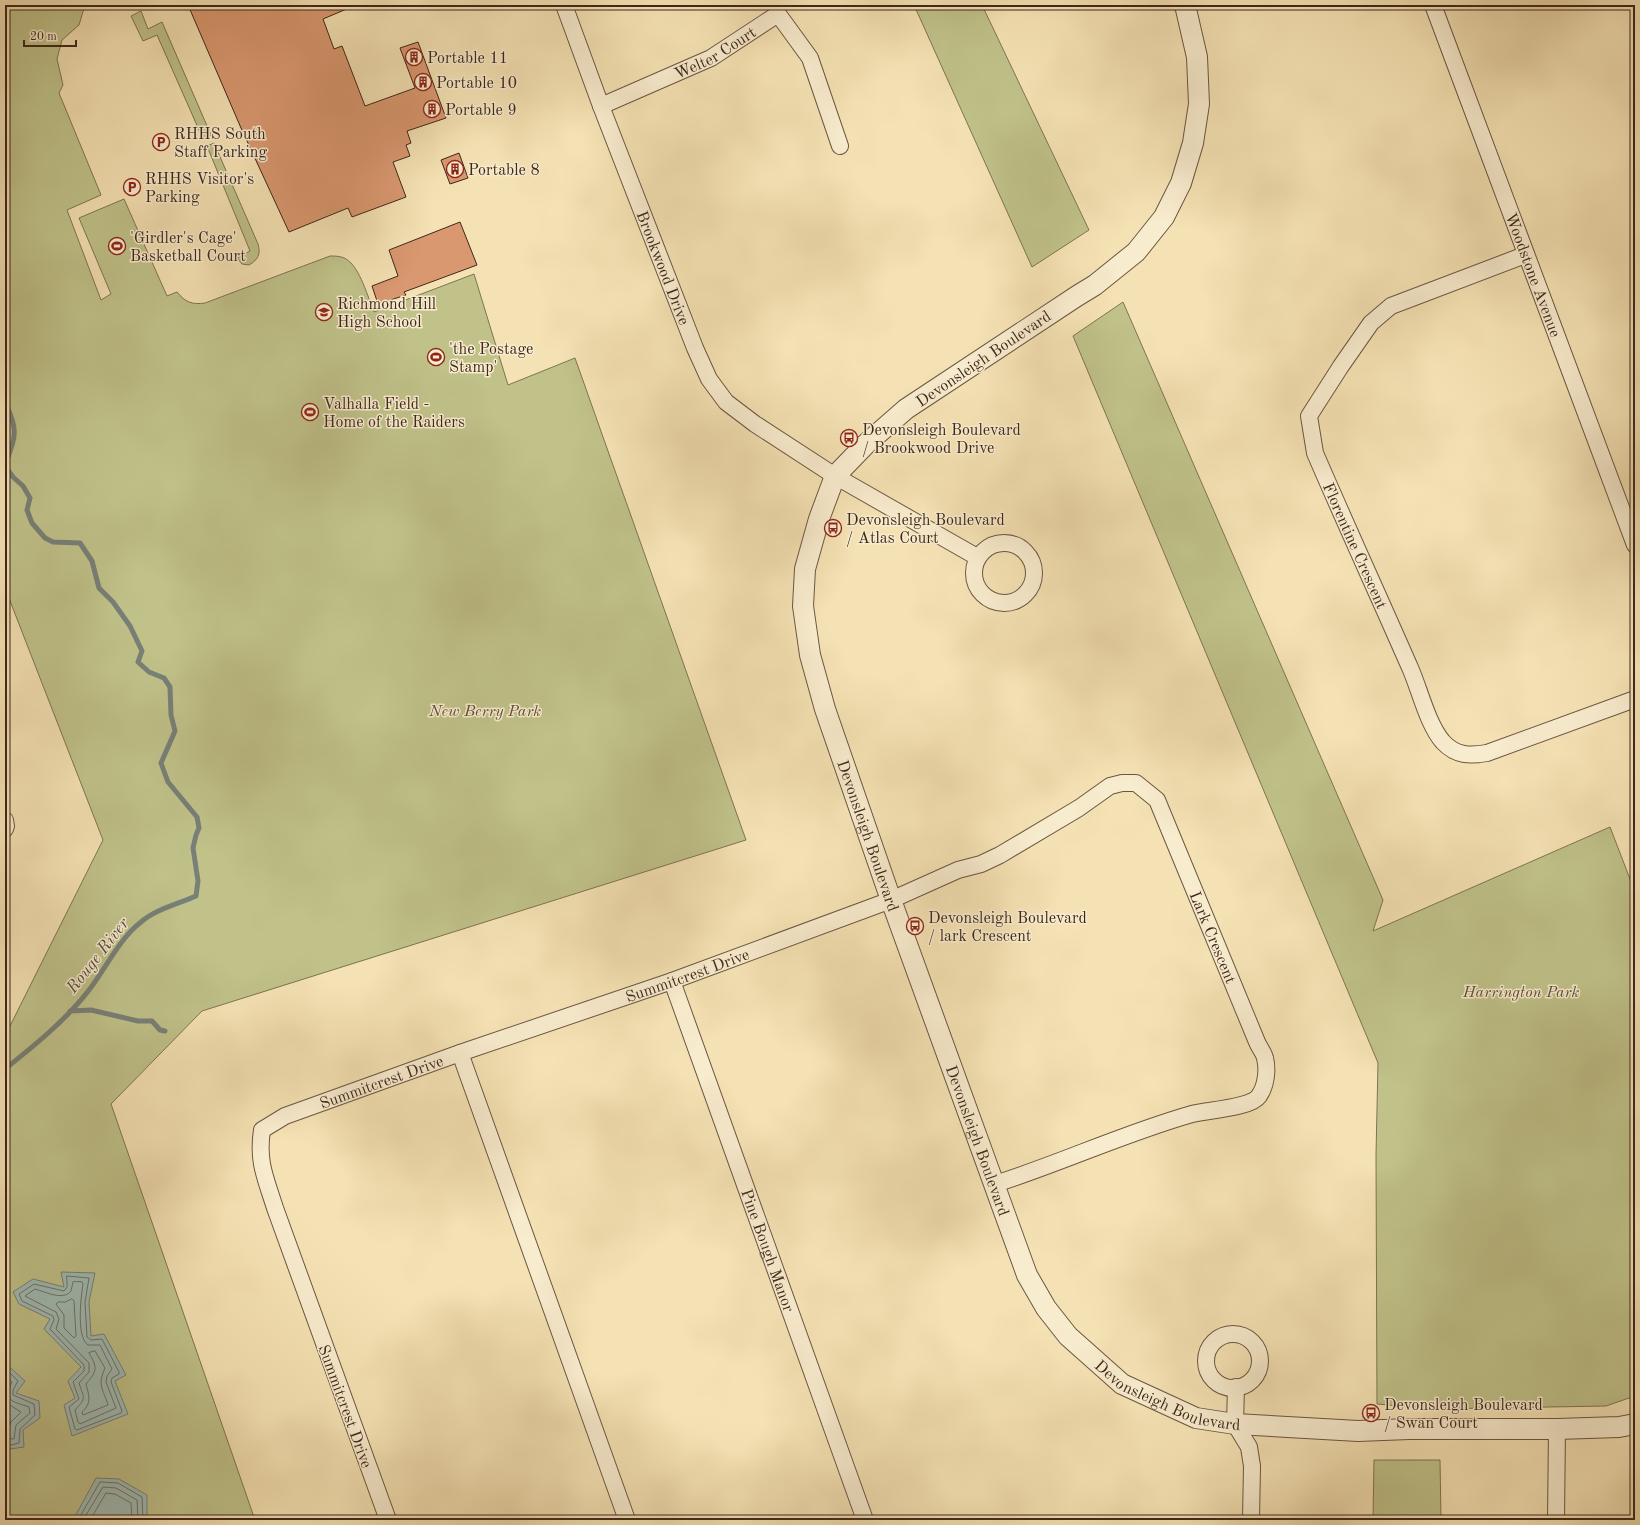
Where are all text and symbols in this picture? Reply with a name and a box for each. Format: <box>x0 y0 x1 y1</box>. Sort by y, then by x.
scale bar <box>24 22 76 48</box>
street label: Welter Court <box>673 25 760 83</box>
text: 20 m <box>30 31 57 43</box>
building icon: Portable 11 <box>404 47 424 67</box>
place label: Portable 11 <box>427 51 508 67</box>
building icon: Portable 10 <box>413 72 433 92</box>
place label: Portable 10 <box>436 76 517 92</box>
building icon: Portable 9 <box>422 99 442 119</box>
place label: Portable 9 <box>445 103 517 119</box>
place label: RHHS South Staff Parking <box>174 127 267 161</box>
parking icon: RHHS South Staff Parking <box>151 132 171 152</box>
building icon: Portable 8 <box>445 159 465 179</box>
place label: Portable 8 <box>468 163 540 179</box>
place label: RHHS Visitor's Parking <box>145 172 254 206</box>
parking icon: RHHS Visitor's Parking <box>122 177 142 197</box>
street label: Brookwood Drive <box>633 209 691 328</box>
street label: Woodstone Avenue <box>1501 211 1563 340</box>
place label: 'Girdler's Cage' Basketball Court <box>130 231 246 265</box>
sports icon: 'Girdler's Cage' Basketball Court <box>107 236 127 256</box>
place label: Richmond Hill High School <box>337 297 436 331</box>
school or university icon: Richmond Hill High School <box>314 302 334 322</box>
street label: Devonsleigh Boulevard <box>914 309 1054 411</box>
place label: 'the Postage Stamp' <box>449 342 533 376</box>
sports icon: 'the Postage Stamp' <box>426 347 446 367</box>
place label: Valhalla Field - Home of the Raiders <box>323 397 465 431</box>
sports icon: Valhalla Field - Home of the Raiders <box>300 402 320 422</box>
place label: Devonsleigh Boulevard / Brookwood Drive <box>862 423 1021 457</box>
bus stop icon: Devonsleigh Boulevard / Brookwood Drive <box>839 428 859 448</box>
street label: Florentine Crescent <box>1319 481 1389 612</box>
place label: Devonsleigh Boulevard / Atlas Court <box>846 513 1005 547</box>
bus stop icon: Devonsleigh Boulevard / Atlas Court <box>823 518 843 538</box>
park label: New Berry Park <box>428 704 541 720</box>
street label: Devonsleigh Boulevard <box>833 758 900 914</box>
street label: Lark Crescent <box>1186 889 1238 987</box>
place label: Devonsleigh Boulevard / lark Crescent <box>928 911 1087 945</box>
water label: Rouge River <box>63 915 133 997</box>
bus stop icon: Devonsleigh Boulevard / lark Crescent <box>905 916 925 936</box>
street label: Summitcrest Drive <box>624 947 752 1006</box>
park label: Harrington Park <box>1462 985 1579 1001</box>
street label: Summitcrest Drive <box>318 1054 446 1113</box>
street label: Devonsleigh Boulevard <box>942 1064 1011 1218</box>
street label: Pine Bough Manor <box>737 1187 796 1315</box>
street label: Summitcrest Drive <box>314 1343 374 1471</box>
street label: Devonsleigh Boulevard <box>1091 1358 1241 1434</box>
place label: Devonsleigh Boulevard / Swan Court <box>1384 1398 1543 1432</box>
bus stop icon: Devonsleigh Boulevard / Swan Court <box>1361 1403 1381 1423</box>

